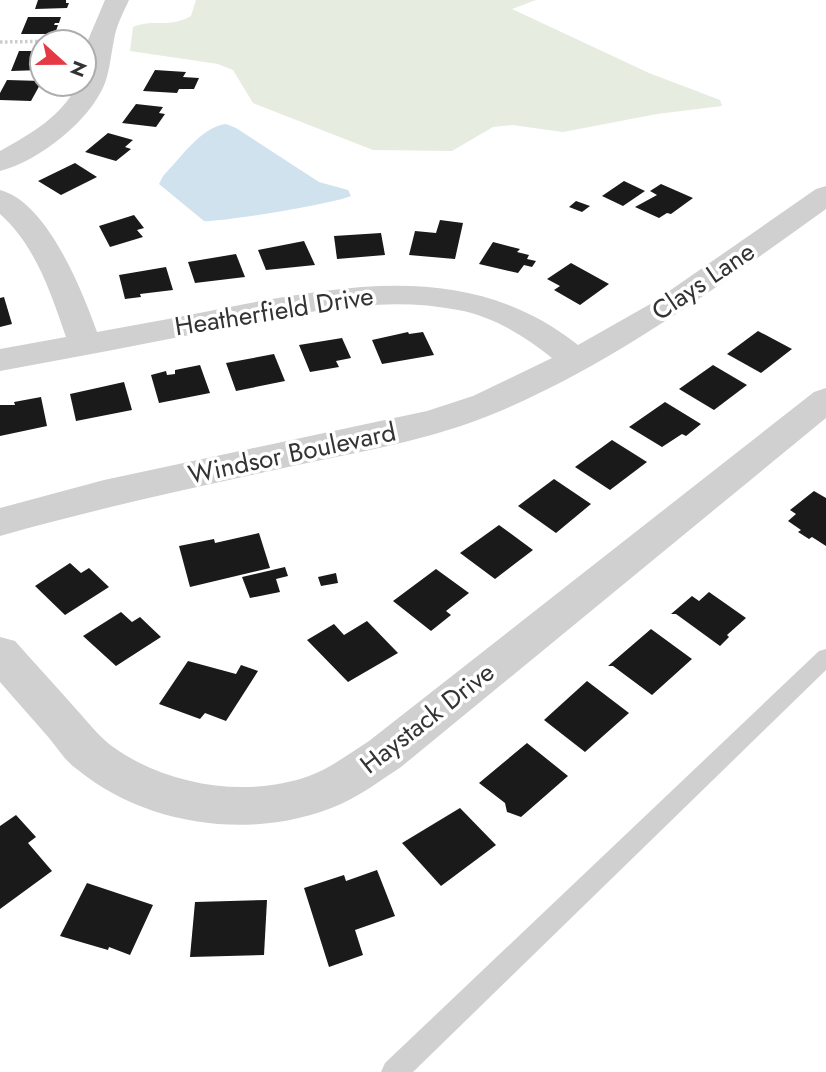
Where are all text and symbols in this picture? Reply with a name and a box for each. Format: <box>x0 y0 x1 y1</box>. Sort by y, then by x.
north arrow <box>28 28 98 98</box>
text: N <box>63 57 94 81</box>
street label: Clays Lane <box>644 232 762 330</box>
street label: Heatherfield Drive <box>172 277 376 345</box>
street label: Windsor Boulevard <box>185 412 399 494</box>
street label: Haystack Drive <box>352 653 502 783</box>

